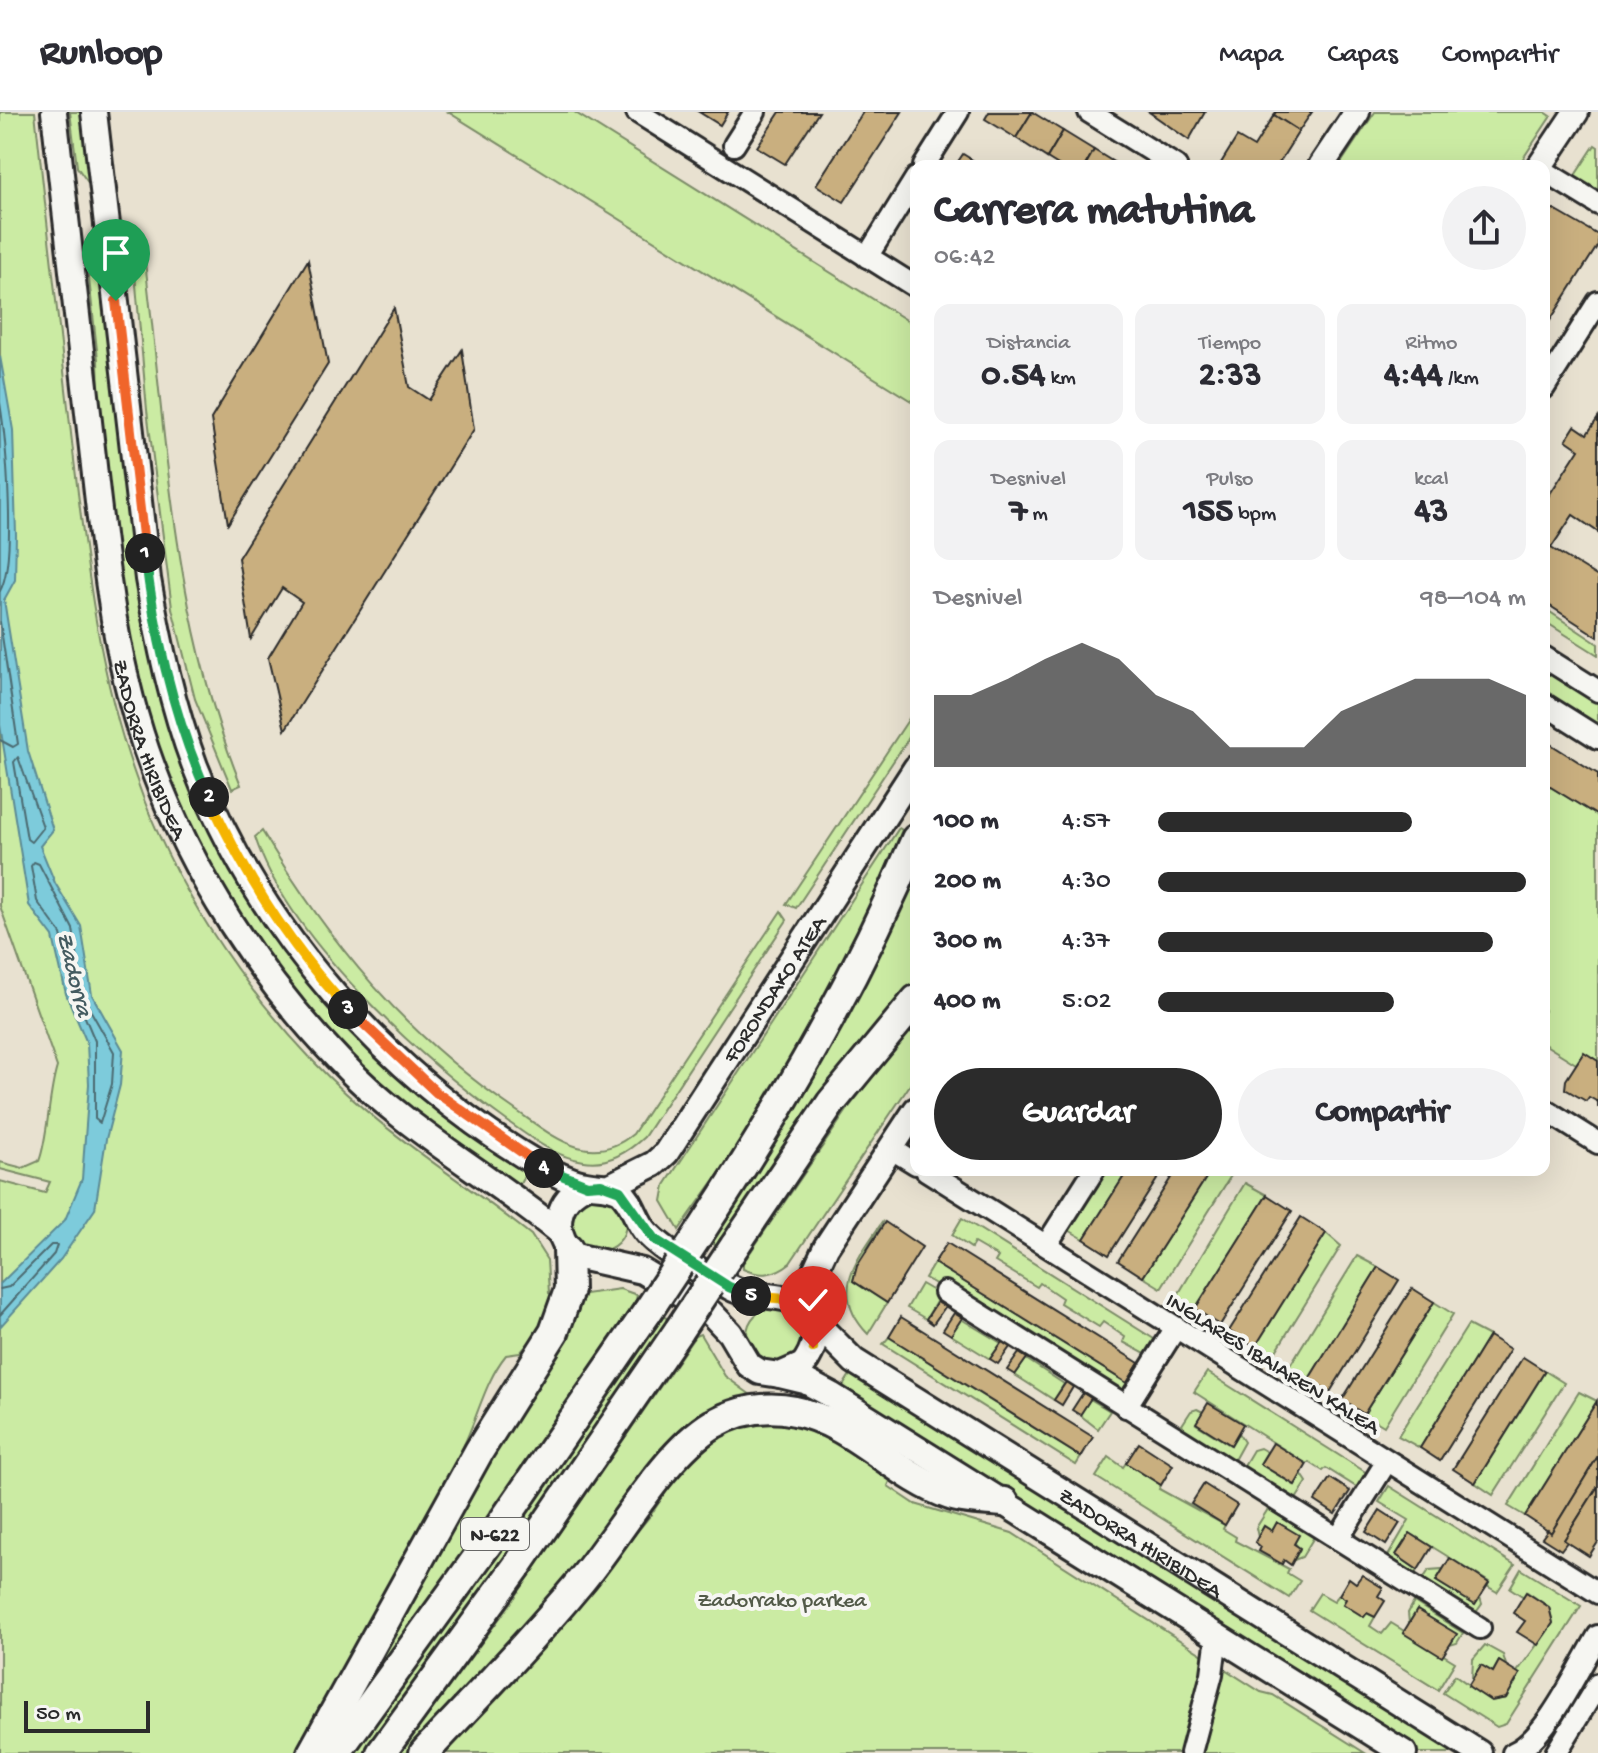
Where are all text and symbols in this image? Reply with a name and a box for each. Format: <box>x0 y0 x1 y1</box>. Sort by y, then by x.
text: Runloop <box>40 33 162 77</box>
text: Mapa <box>1219 39 1283 72</box>
text: Capas <box>1327 39 1398 72</box>
text: Compartir <box>1442 39 1558 72</box>
button: share <box>1442 186 1526 270</box>
text: Carrera matutina <box>934 187 1254 239</box>
pin <box>82 219 150 301</box>
icon: arrive <box>94 231 138 275</box>
text: 06:42 <box>934 243 995 274</box>
text: Distancia <box>987 331 1070 357</box>
text: Tiempo <box>1199 331 1261 357</box>
text: Ritmo <box>1405 331 1457 357</box>
text: 0.54 <box>981 357 1045 397</box>
text: 2:33 <box>1199 357 1261 397</box>
text: 4:44 <box>1384 357 1443 397</box>
text: km <box>1045 366 1076 392</box>
text: /km <box>1443 366 1479 392</box>
text: Desnivel <box>991 467 1066 493</box>
text: Pulso <box>1207 467 1253 493</box>
text: kcal <box>1414 467 1448 493</box>
text: 7 <box>1009 493 1027 533</box>
text: 155 <box>1184 493 1233 533</box>
text: 43 <box>1414 493 1448 533</box>
text: m <box>1027 502 1048 528</box>
text: bpm <box>1233 502 1276 528</box>
pin: 1 <box>125 533 165 573</box>
text: 1 <box>141 540 149 566</box>
text: Desnivel <box>934 584 1023 615</box>
text: 98–104 m <box>1421 584 1526 615</box>
street label: ZADORRA HIRIBIDEA <box>105 658 191 845</box>
pin: 2 <box>189 777 229 817</box>
text: 2 <box>204 784 214 810</box>
text: 100 m <box>934 807 999 838</box>
text: 4:57 <box>1062 807 1110 838</box>
text: 200 m <box>934 867 1001 898</box>
text: 4:30 <box>1062 867 1111 898</box>
street label: FORONDAKO ATEA <box>719 911 834 1069</box>
text: 300 m <box>934 927 1002 958</box>
text: 4:37 <box>1062 927 1109 958</box>
water label: Zadorra <box>48 930 97 1022</box>
text: 400 m <box>934 987 1000 1018</box>
text: 5:02 <box>1062 987 1111 1018</box>
pin: 3 <box>328 989 368 1029</box>
text: 3 <box>342 996 354 1022</box>
button: Guardar <box>934 1068 1222 1160</box>
button: Compartir <box>1238 1068 1526 1160</box>
pin: 4 <box>524 1148 564 1188</box>
text: 4 <box>539 1155 549 1181</box>
pin <box>779 1266 847 1348</box>
pin: 5 <box>731 1276 771 1316</box>
icon: check <box>791 1278 835 1322</box>
text: 5 <box>745 1283 757 1309</box>
street label: INGLARES IBAIAREN KALEA <box>1160 1289 1385 1443</box>
street label: ZADORRA HIRIBIDEA <box>1053 1484 1227 1606</box>
road number: N-622 <box>461 1518 529 1550</box>
park label: Zadorrako parkea <box>697 1589 867 1615</box>
scale bar <box>24 1697 150 1733</box>
text: 50 m <box>36 1702 81 1728</box>

